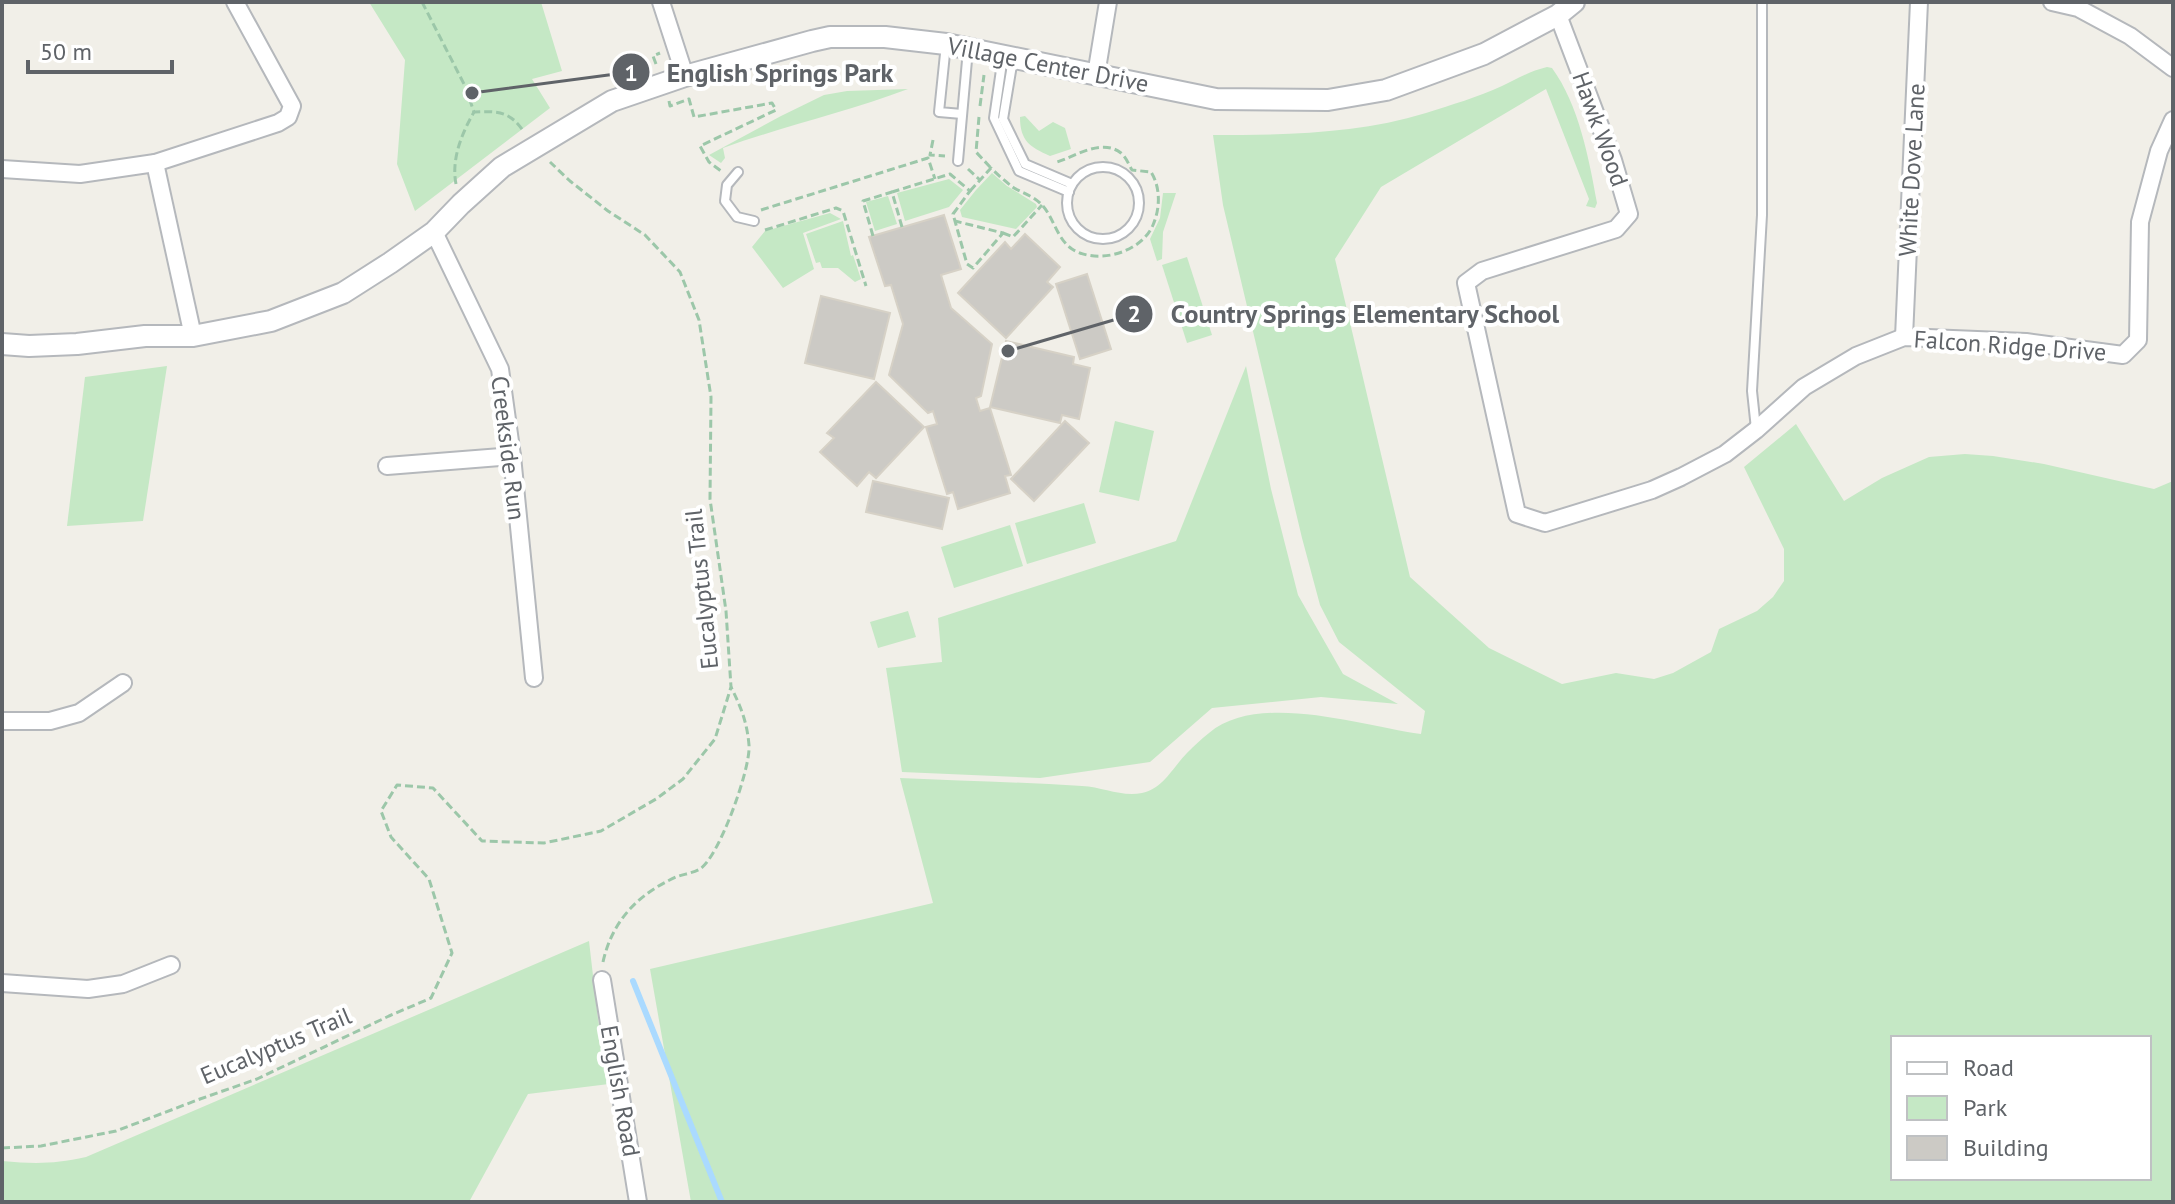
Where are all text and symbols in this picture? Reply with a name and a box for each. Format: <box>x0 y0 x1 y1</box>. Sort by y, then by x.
scale bar <box>28 24 172 74</box>
street label: Village Center Drive <box>944 30 1151 99</box>
text: 50 m <box>40 36 92 67</box>
callout: English Springs Park <box>611 47 909 97</box>
text: English Springs Park <box>667 56 893 89</box>
text: 1 <box>624 57 638 88</box>
street label: Hawk Wood <box>1565 67 1636 190</box>
street label: White Dove Lane <box>1891 83 1932 257</box>
callout: Country Springs Elementary School <box>1114 289 1576 339</box>
text: Country Springs Elementary School <box>1171 297 1559 330</box>
text: 2 <box>1127 298 1141 329</box>
street label: Falcon Ridge Drive <box>1913 323 2107 368</box>
street label: Creekside Run <box>484 374 533 522</box>
street label: Eucalyptus Trail <box>678 507 725 671</box>
street label: Eucalyptus Trail <box>196 1000 356 1091</box>
street label: English Road <box>594 1023 647 1159</box>
legend <box>1891 1036 2151 1180</box>
text: Road <box>1963 1052 2014 1083</box>
text: Park <box>1963 1092 2008 1123</box>
text: Building <box>1963 1132 2049 1163</box>

